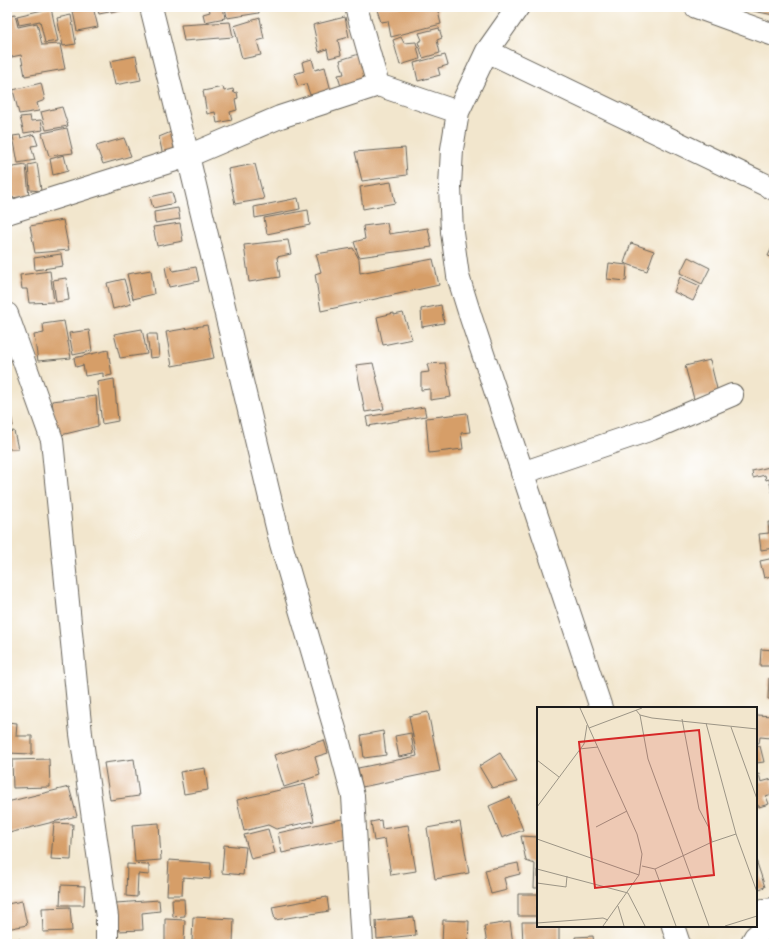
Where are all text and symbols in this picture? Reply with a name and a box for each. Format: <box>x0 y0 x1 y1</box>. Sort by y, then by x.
inset map <box>537 707 757 927</box>

